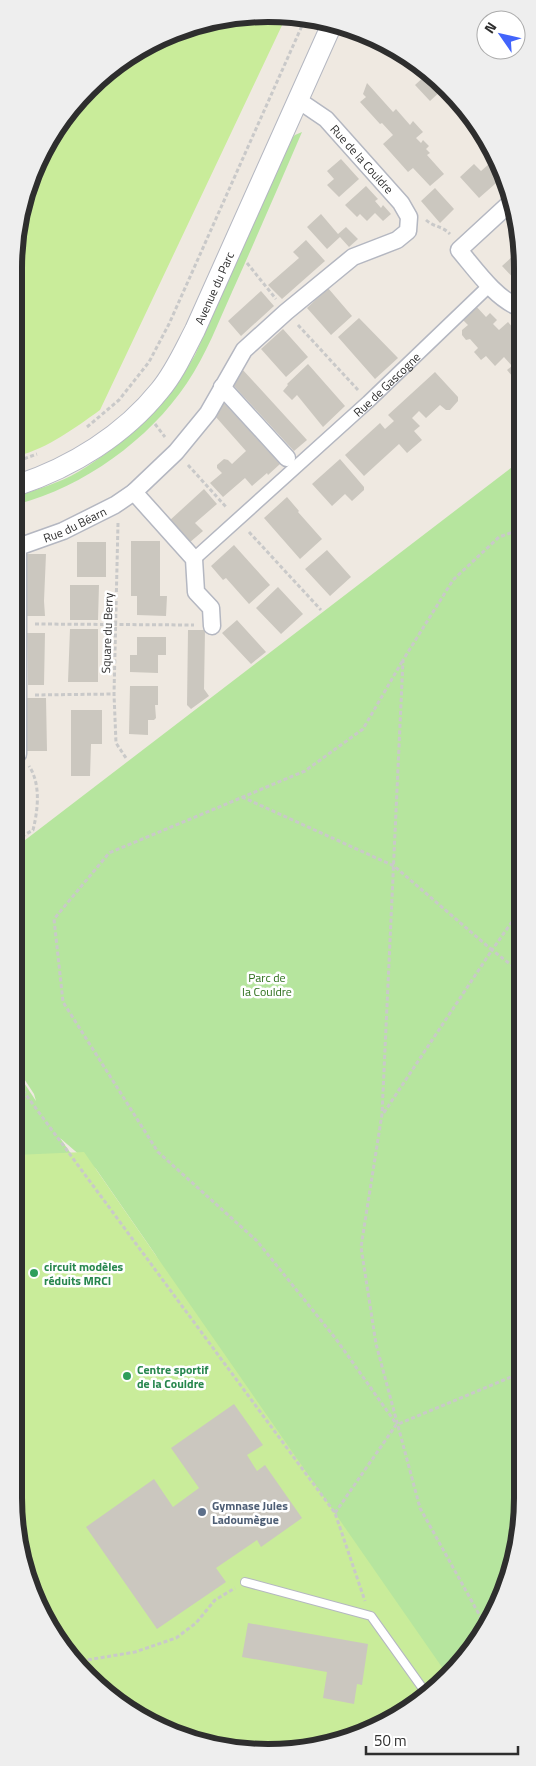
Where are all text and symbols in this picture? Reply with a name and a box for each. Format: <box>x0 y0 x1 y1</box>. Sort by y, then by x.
north arrow <box>476 10 526 60</box>
text: N <box>478 18 501 37</box>
street label: Rue de la Couldre <box>326 120 398 198</box>
street label: Avenue du Parc <box>189 248 238 327</box>
street label: Rue de Gascogne <box>348 347 424 421</box>
street label: Rue du Béarn <box>40 501 109 547</box>
street label: Square du Berry <box>96 592 118 674</box>
park label: Parc de la Couldre <box>242 968 292 1001</box>
place label: circuit modèles réduits MRCI <box>44 1257 124 1290</box>
marker: circuit modèles réduits MRCI <box>28 1267 40 1279</box>
place label: Centre sportif de la Couldre <box>137 1360 209 1393</box>
marker: Centre sportif de la Couldre <box>121 1370 133 1382</box>
place label: Gymnase Jules Ladoumègue <box>212 1496 288 1529</box>
marker: Gymnase Jules Ladoumègue <box>196 1506 208 1518</box>
scale bar <box>366 1724 518 1756</box>
text: 50 m <box>374 1729 407 1752</box>

